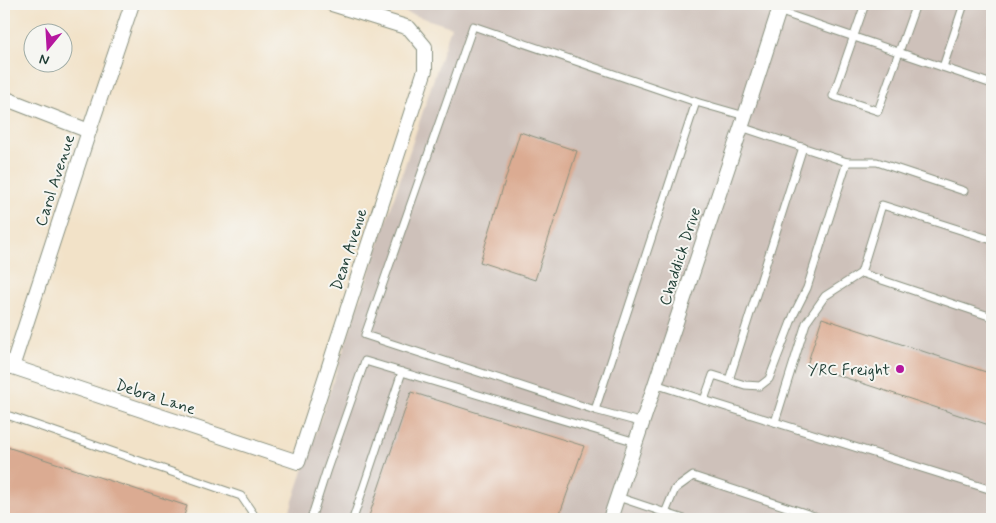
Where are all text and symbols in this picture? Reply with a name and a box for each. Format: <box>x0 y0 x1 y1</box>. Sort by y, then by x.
north arrow <box>22 22 72 72</box>
text: N <box>37 49 52 69</box>
street label: Carol Avenue <box>31 132 80 229</box>
street label: Dean Avenue <box>326 205 373 293</box>
street label: Chaddick Drive <box>655 205 706 308</box>
place label: YRC Freight <box>808 360 890 381</box>
marker: YRC Freight <box>894 363 906 375</box>
street label: Debra Lane <box>113 375 198 420</box>

